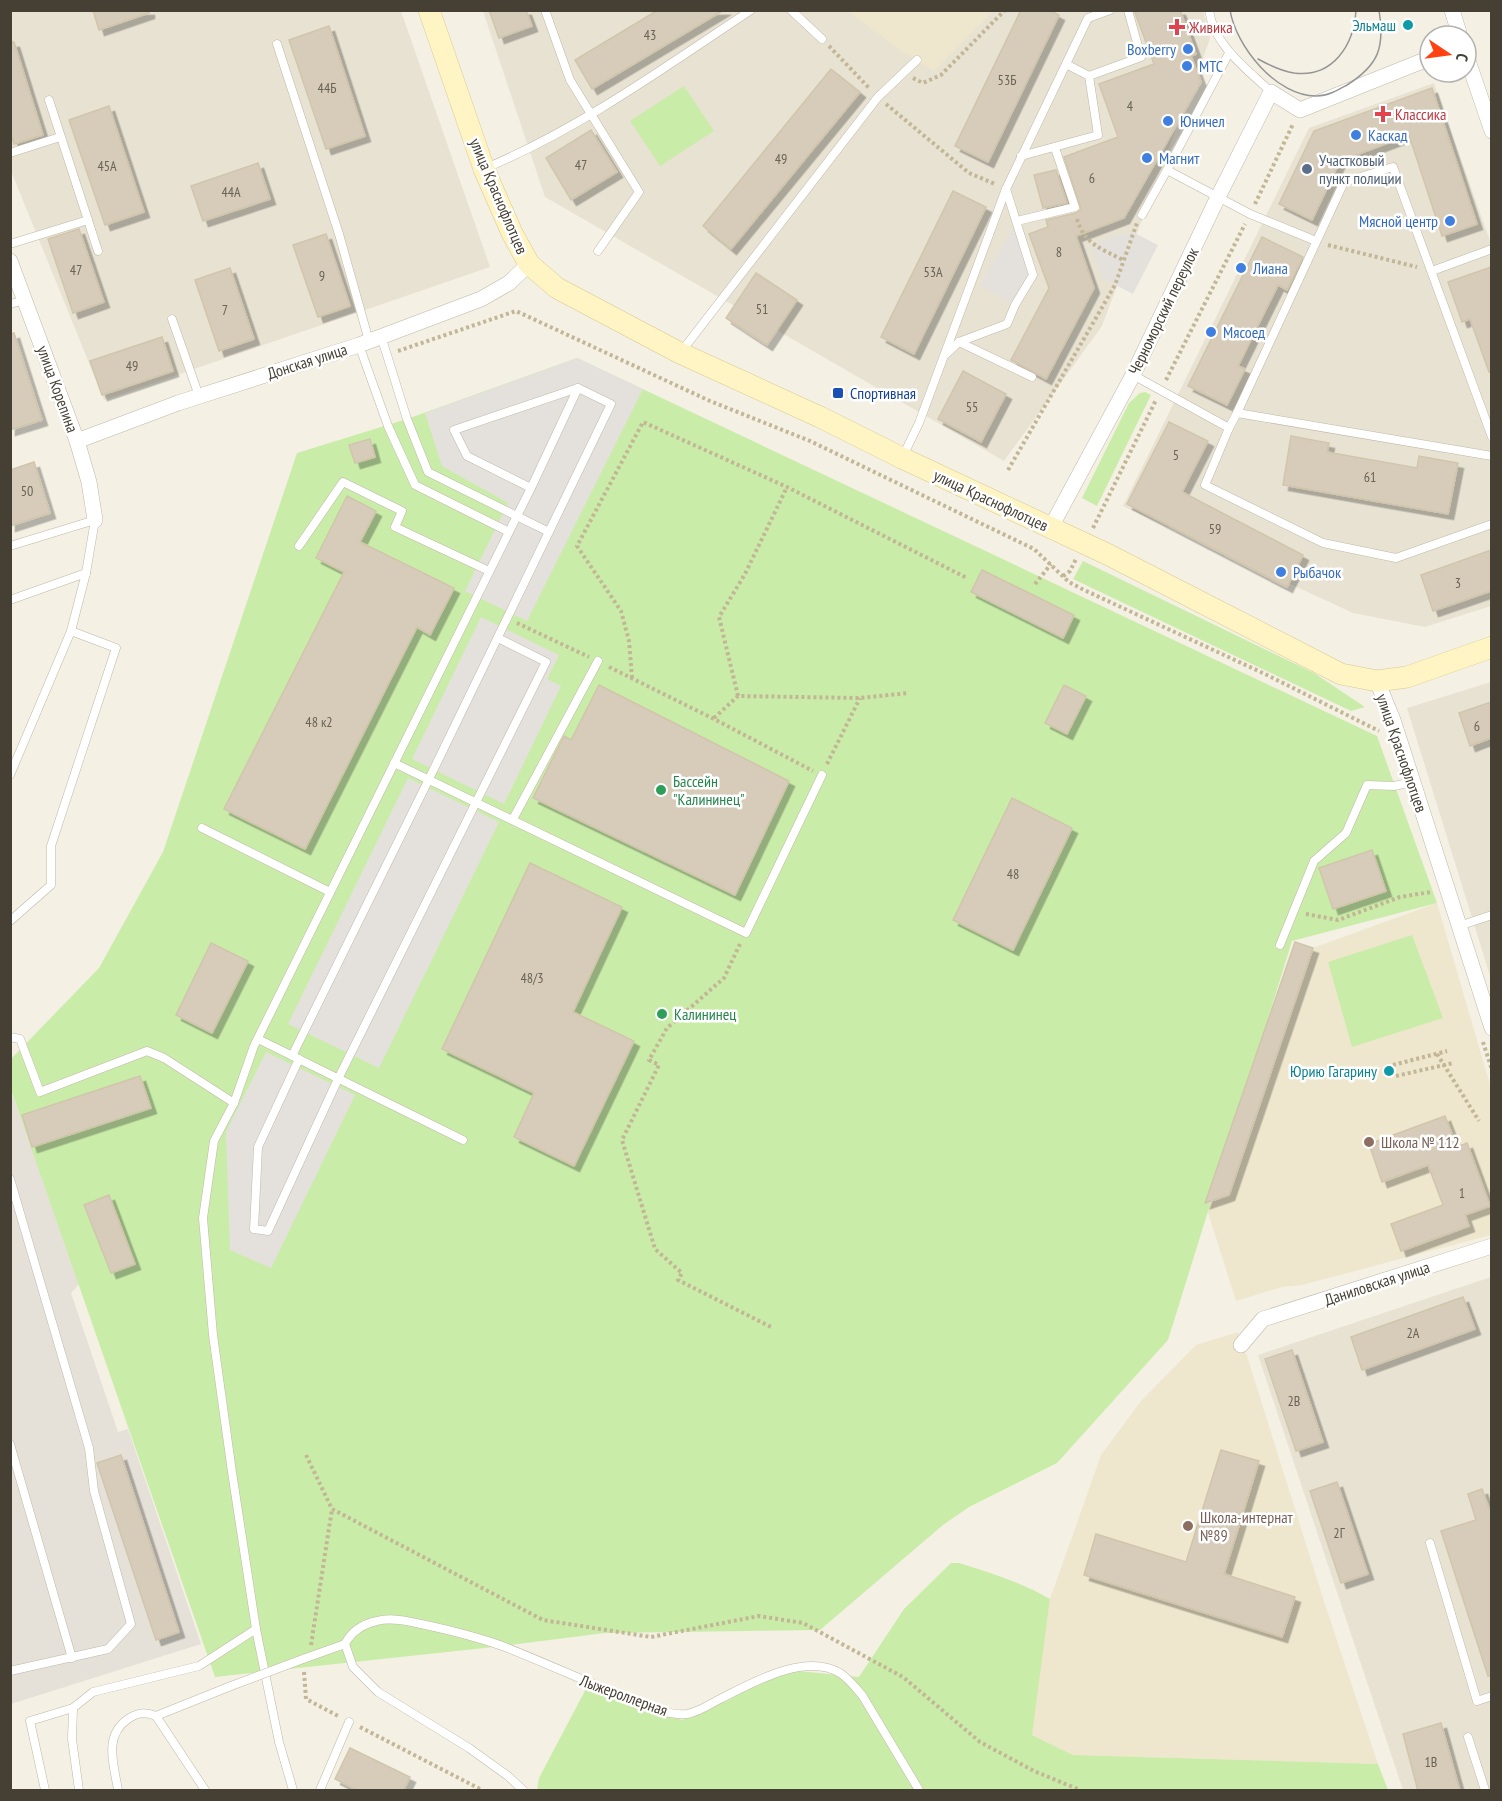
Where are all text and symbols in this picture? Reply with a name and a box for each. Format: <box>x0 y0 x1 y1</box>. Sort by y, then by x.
place label: Эльмаш <box>1352 15 1396 35</box>
place label: Живика <box>1188 17 1233 37</box>
marker: Эльмаш <box>1401 18 1415 32</box>
marker: Живика <box>1170 20 1184 34</box>
north arrow <box>1418 24 1478 84</box>
house number: 43 <box>644 26 656 44</box>
place label: Boxberry <box>1127 39 1176 59</box>
marker: Boxberry <box>1181 42 1195 56</box>
text: С <box>1452 52 1473 64</box>
place label: МТС <box>1199 56 1223 76</box>
marker: МТС <box>1180 59 1194 73</box>
house number: 53Б <box>998 71 1016 89</box>
house number: 44Б <box>318 79 336 97</box>
house number: 4 <box>1127 97 1134 115</box>
place label: Классика <box>1395 104 1446 124</box>
marker: Классика <box>1376 107 1390 121</box>
place label: Юничел <box>1180 111 1225 131</box>
marker: Юничел <box>1161 114 1175 128</box>
place label: Каскад <box>1368 125 1408 145</box>
marker: Каскад <box>1349 128 1363 142</box>
street label: улица Краснофлотцев <box>466 135 532 257</box>
place label: Магнит <box>1159 148 1200 168</box>
house number: 49 <box>775 150 787 168</box>
place label: Участковый пункт полиции <box>1319 150 1402 188</box>
marker: Магнит <box>1140 151 1154 165</box>
house number: 47 <box>575 156 587 174</box>
house number: 45А <box>97 157 117 175</box>
marker: Участковый пункт полиции <box>1300 162 1314 176</box>
house number: 6 <box>1089 169 1095 187</box>
house number: 44А <box>221 183 241 201</box>
place label: Мясной центр <box>1359 211 1438 231</box>
marker: Мясной центр <box>1443 214 1457 228</box>
house number: 8 <box>1056 243 1062 261</box>
street label: Черноморский переулок <box>1124 243 1203 378</box>
place label: Лиана <box>1252 258 1288 278</box>
house number: 47 <box>70 261 82 279</box>
marker: Лиана <box>1234 261 1248 275</box>
house number: 53А <box>923 263 943 281</box>
house number: 9 <box>319 267 325 285</box>
house number: 51 <box>756 300 768 318</box>
house number: 7 <box>222 301 228 319</box>
place label: Мясоед <box>1223 322 1265 342</box>
marker: Мясоед <box>1204 325 1218 339</box>
street label: Донская улица <box>265 339 349 383</box>
street label: улица Корепина <box>33 343 83 435</box>
house number: 49 <box>126 357 138 375</box>
place label: Спортивная <box>850 383 916 403</box>
marker: Спортивная <box>831 386 845 400</box>
house number: 55 <box>966 398 978 416</box>
house number: 5 <box>1173 446 1179 464</box>
street label: улица Краснофлотцев <box>930 465 1052 535</box>
house number: 61 <box>1364 468 1376 486</box>
house number: 50 <box>21 482 33 500</box>
house number: 59 <box>1209 520 1221 538</box>
place label: Рыбачок <box>1293 562 1342 582</box>
marker: Рыбачок <box>1274 565 1288 579</box>
house number: 3 <box>1455 574 1461 592</box>
street label: улица Краснофлотцев <box>1372 691 1432 815</box>
house number: 48 к2 <box>305 713 333 731</box>
house number: 6 <box>1474 717 1480 735</box>
place label: Бассейн "Калининец" <box>673 771 745 809</box>
marker: Бассейн "Калининец" <box>654 783 668 797</box>
house number: 48 <box>1007 865 1019 883</box>
house number: 48/3 <box>520 969 544 987</box>
place label: Калининец <box>674 1004 736 1024</box>
marker: Калининец <box>655 1007 669 1021</box>
place label: Юрию Гагарину <box>1290 1061 1377 1081</box>
marker: Юрию Гагарину <box>1382 1064 1396 1078</box>
place label: Школа № 112 <box>1381 1132 1460 1152</box>
marker: Школа № 112 <box>1362 1135 1376 1149</box>
house number: 1 <box>1459 1184 1465 1202</box>
street label: Даниловская улица <box>1322 1257 1432 1309</box>
house number: 2А <box>1407 1324 1420 1342</box>
house number: 2В <box>1288 1392 1300 1410</box>
place label: Школа-интернат №89 <box>1200 1507 1294 1545</box>
marker: Школа-интернат №89 <box>1181 1519 1195 1533</box>
house number: 2Г <box>1333 1524 1346 1542</box>
street label: Лыжероллерная <box>577 1670 671 1720</box>
house number: 1В <box>1425 1753 1437 1771</box>

